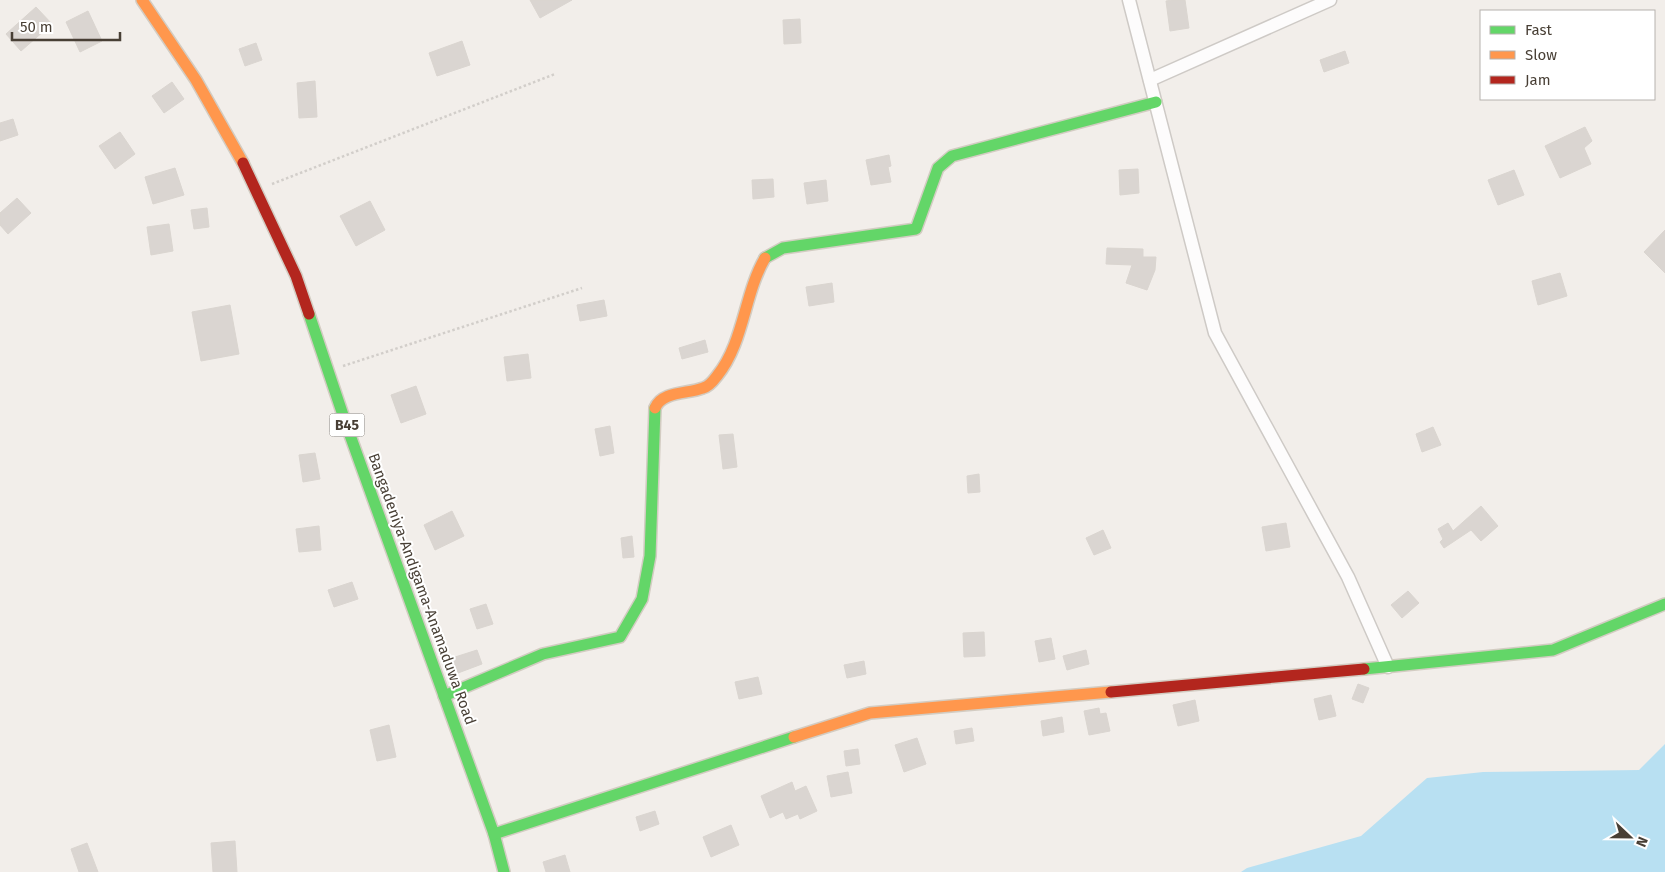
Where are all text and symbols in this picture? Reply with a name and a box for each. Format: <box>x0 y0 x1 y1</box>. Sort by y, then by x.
scale bar <box>12 10 120 42</box>
legend <box>1480 10 1655 100</box>
text: 50 m <box>20 18 53 36</box>
text: Fast <box>1525 21 1552 39</box>
text: Slow <box>1525 46 1557 64</box>
text: Jam <box>1525 71 1551 89</box>
road number: B45 <box>330 414 364 436</box>
street label: Bangadeniya-Andigama-Anamaduwa Road <box>364 451 480 727</box>
north arrow <box>1605 812 1655 862</box>
text: N <box>1632 834 1651 849</box>

